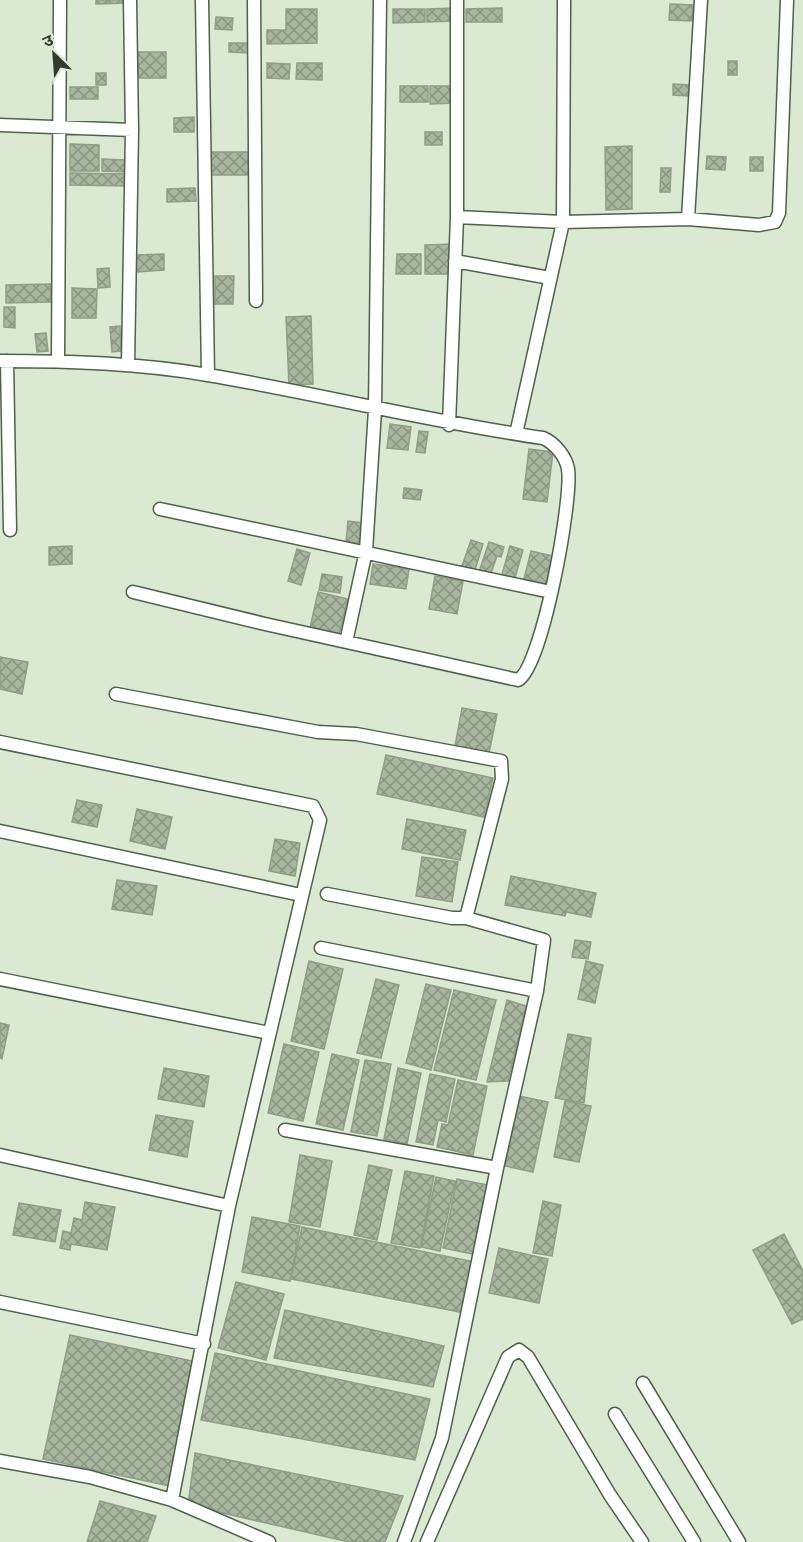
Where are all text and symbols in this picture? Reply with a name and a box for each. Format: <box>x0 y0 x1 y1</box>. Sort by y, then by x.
north arrow <box>24 24 84 84</box>
text: उ <box>39 28 57 52</box>

